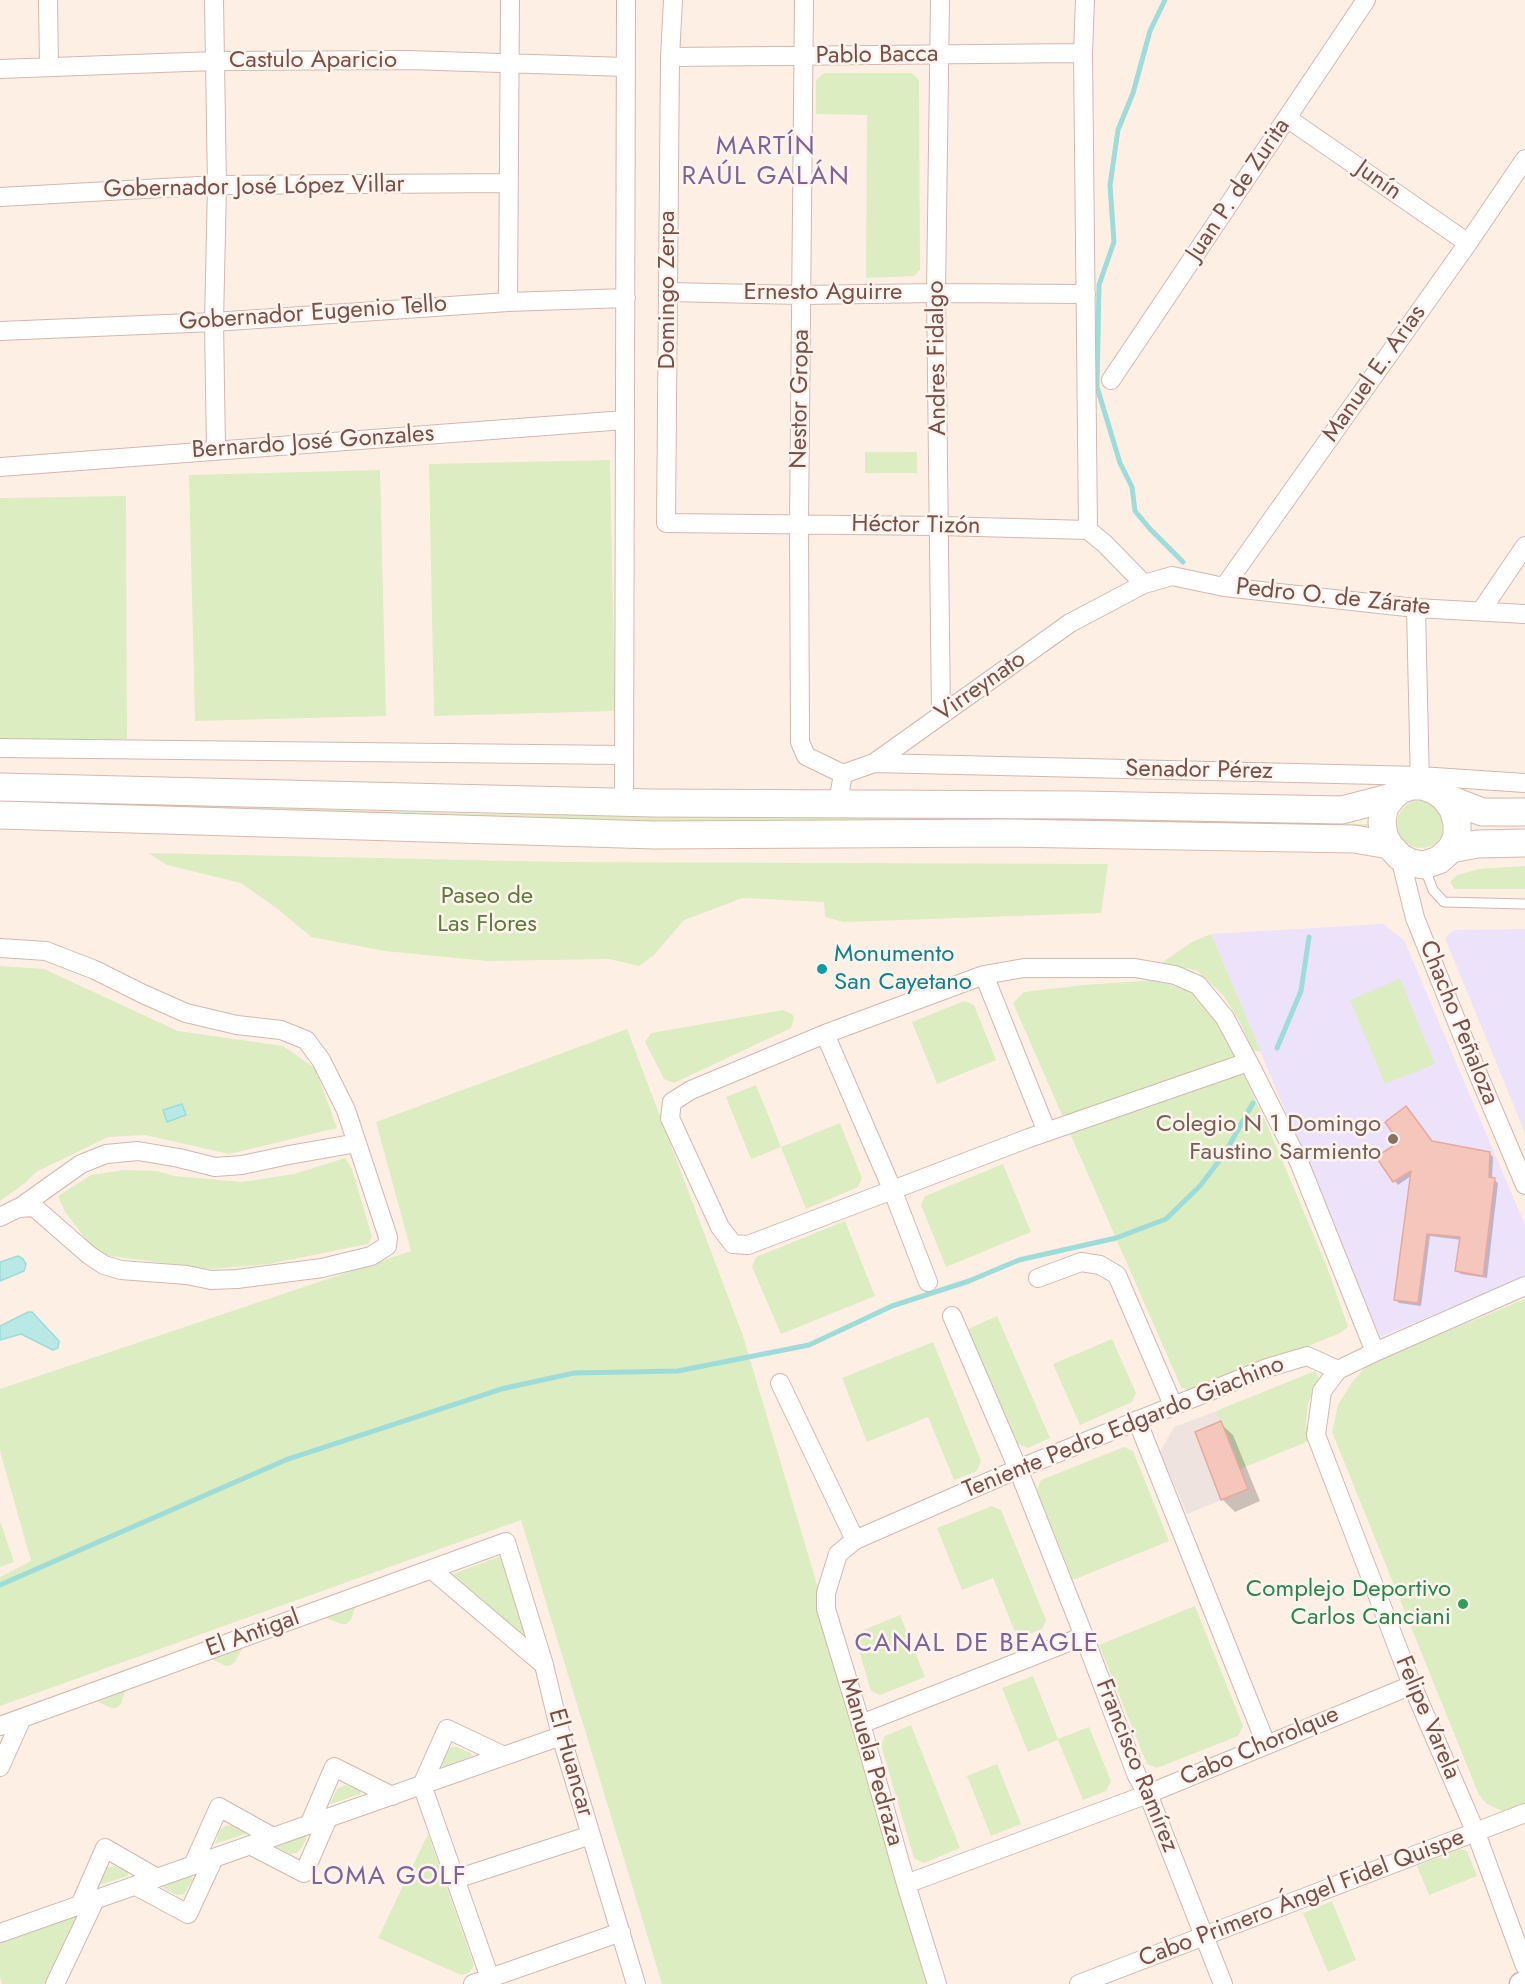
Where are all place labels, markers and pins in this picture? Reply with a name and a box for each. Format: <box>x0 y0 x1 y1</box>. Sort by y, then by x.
place label: Monumento San Cayetano <box>834 941 972 997</box>
marker: Monumento San Cayetano <box>815 962 829 976</box>
place label: Colegio N 1 Domingo Faustino Sarmiento <box>1156 1111 1381 1167</box>
marker: Colegio N 1 Domingo Faustino Sarmiento <box>1386 1132 1400 1146</box>
place label: Complejo Deportivo Carlos Canciani <box>1246 1576 1451 1632</box>
marker: Complejo Deportivo Carlos Canciani <box>1456 1597 1470 1611</box>

